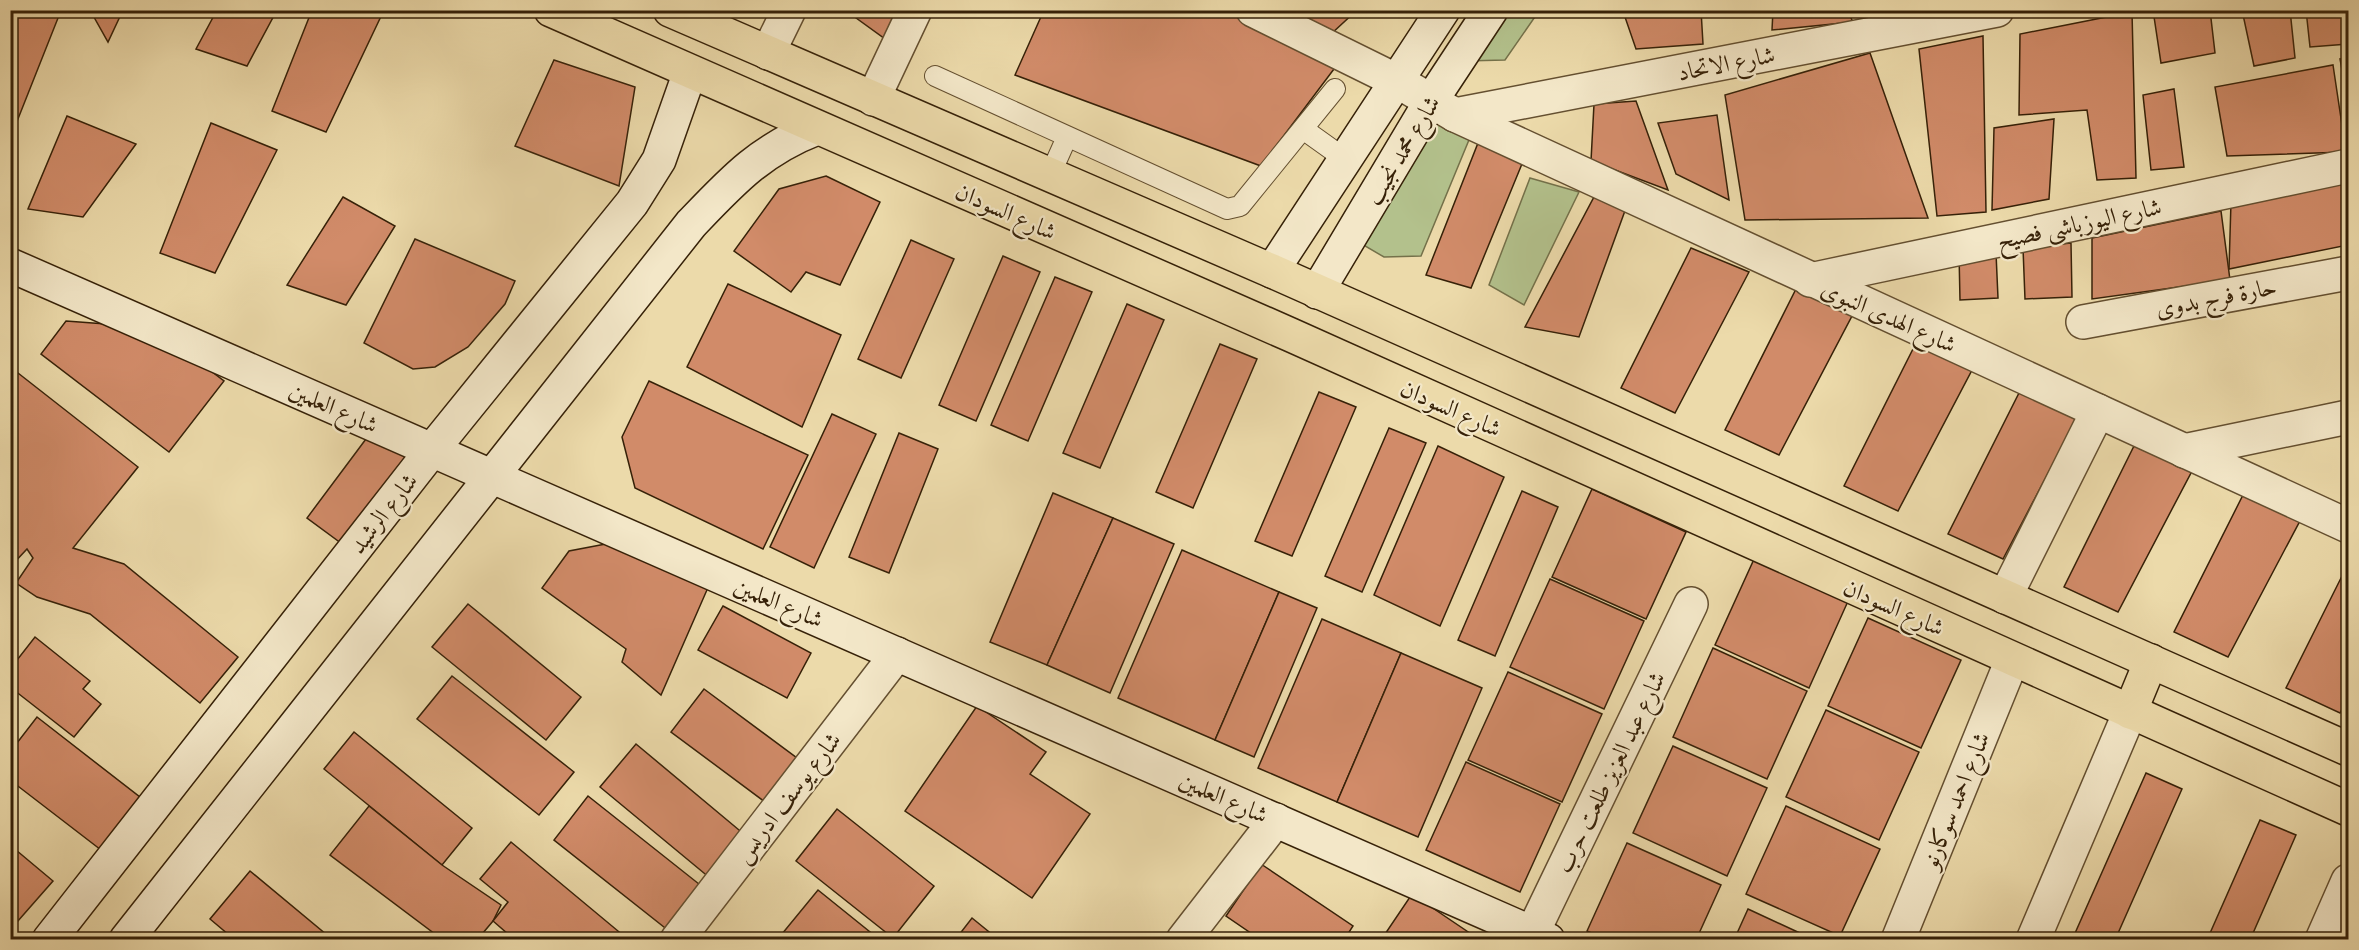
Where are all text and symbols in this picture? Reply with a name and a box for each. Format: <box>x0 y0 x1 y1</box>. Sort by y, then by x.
street label: شارع الاتحاد <box>1675 38 1778 93</box>
street label: شارع محمد نجيب <box>1357 89 1451 213</box>
street label: شارع السودان <box>949 175 1061 252</box>
street label: شارع اليوزباشى فصيح <box>1994 190 2166 261</box>
street label: حارة فرج بدوى <box>2153 270 2280 330</box>
street label: شارع الهدى النبوى <box>1814 272 1962 364</box>
street label: شارع السودان <box>1394 372 1506 449</box>
street label: شارع العلمين <box>283 374 383 445</box>
street label: شارع الرشيد <box>342 466 428 563</box>
street label: شارع العلمين <box>728 569 828 639</box>
street label: شارع السودان <box>1837 571 1949 648</box>
street label: شارع عبد العزيز طلعت حرب <box>1548 666 1677 880</box>
street label: شارع يوسف ادريس <box>726 725 852 872</box>
street label: شارع احمد سوكارنو <box>1913 727 2001 877</box>
street label: شارع العلمين <box>1173 764 1273 835</box>

